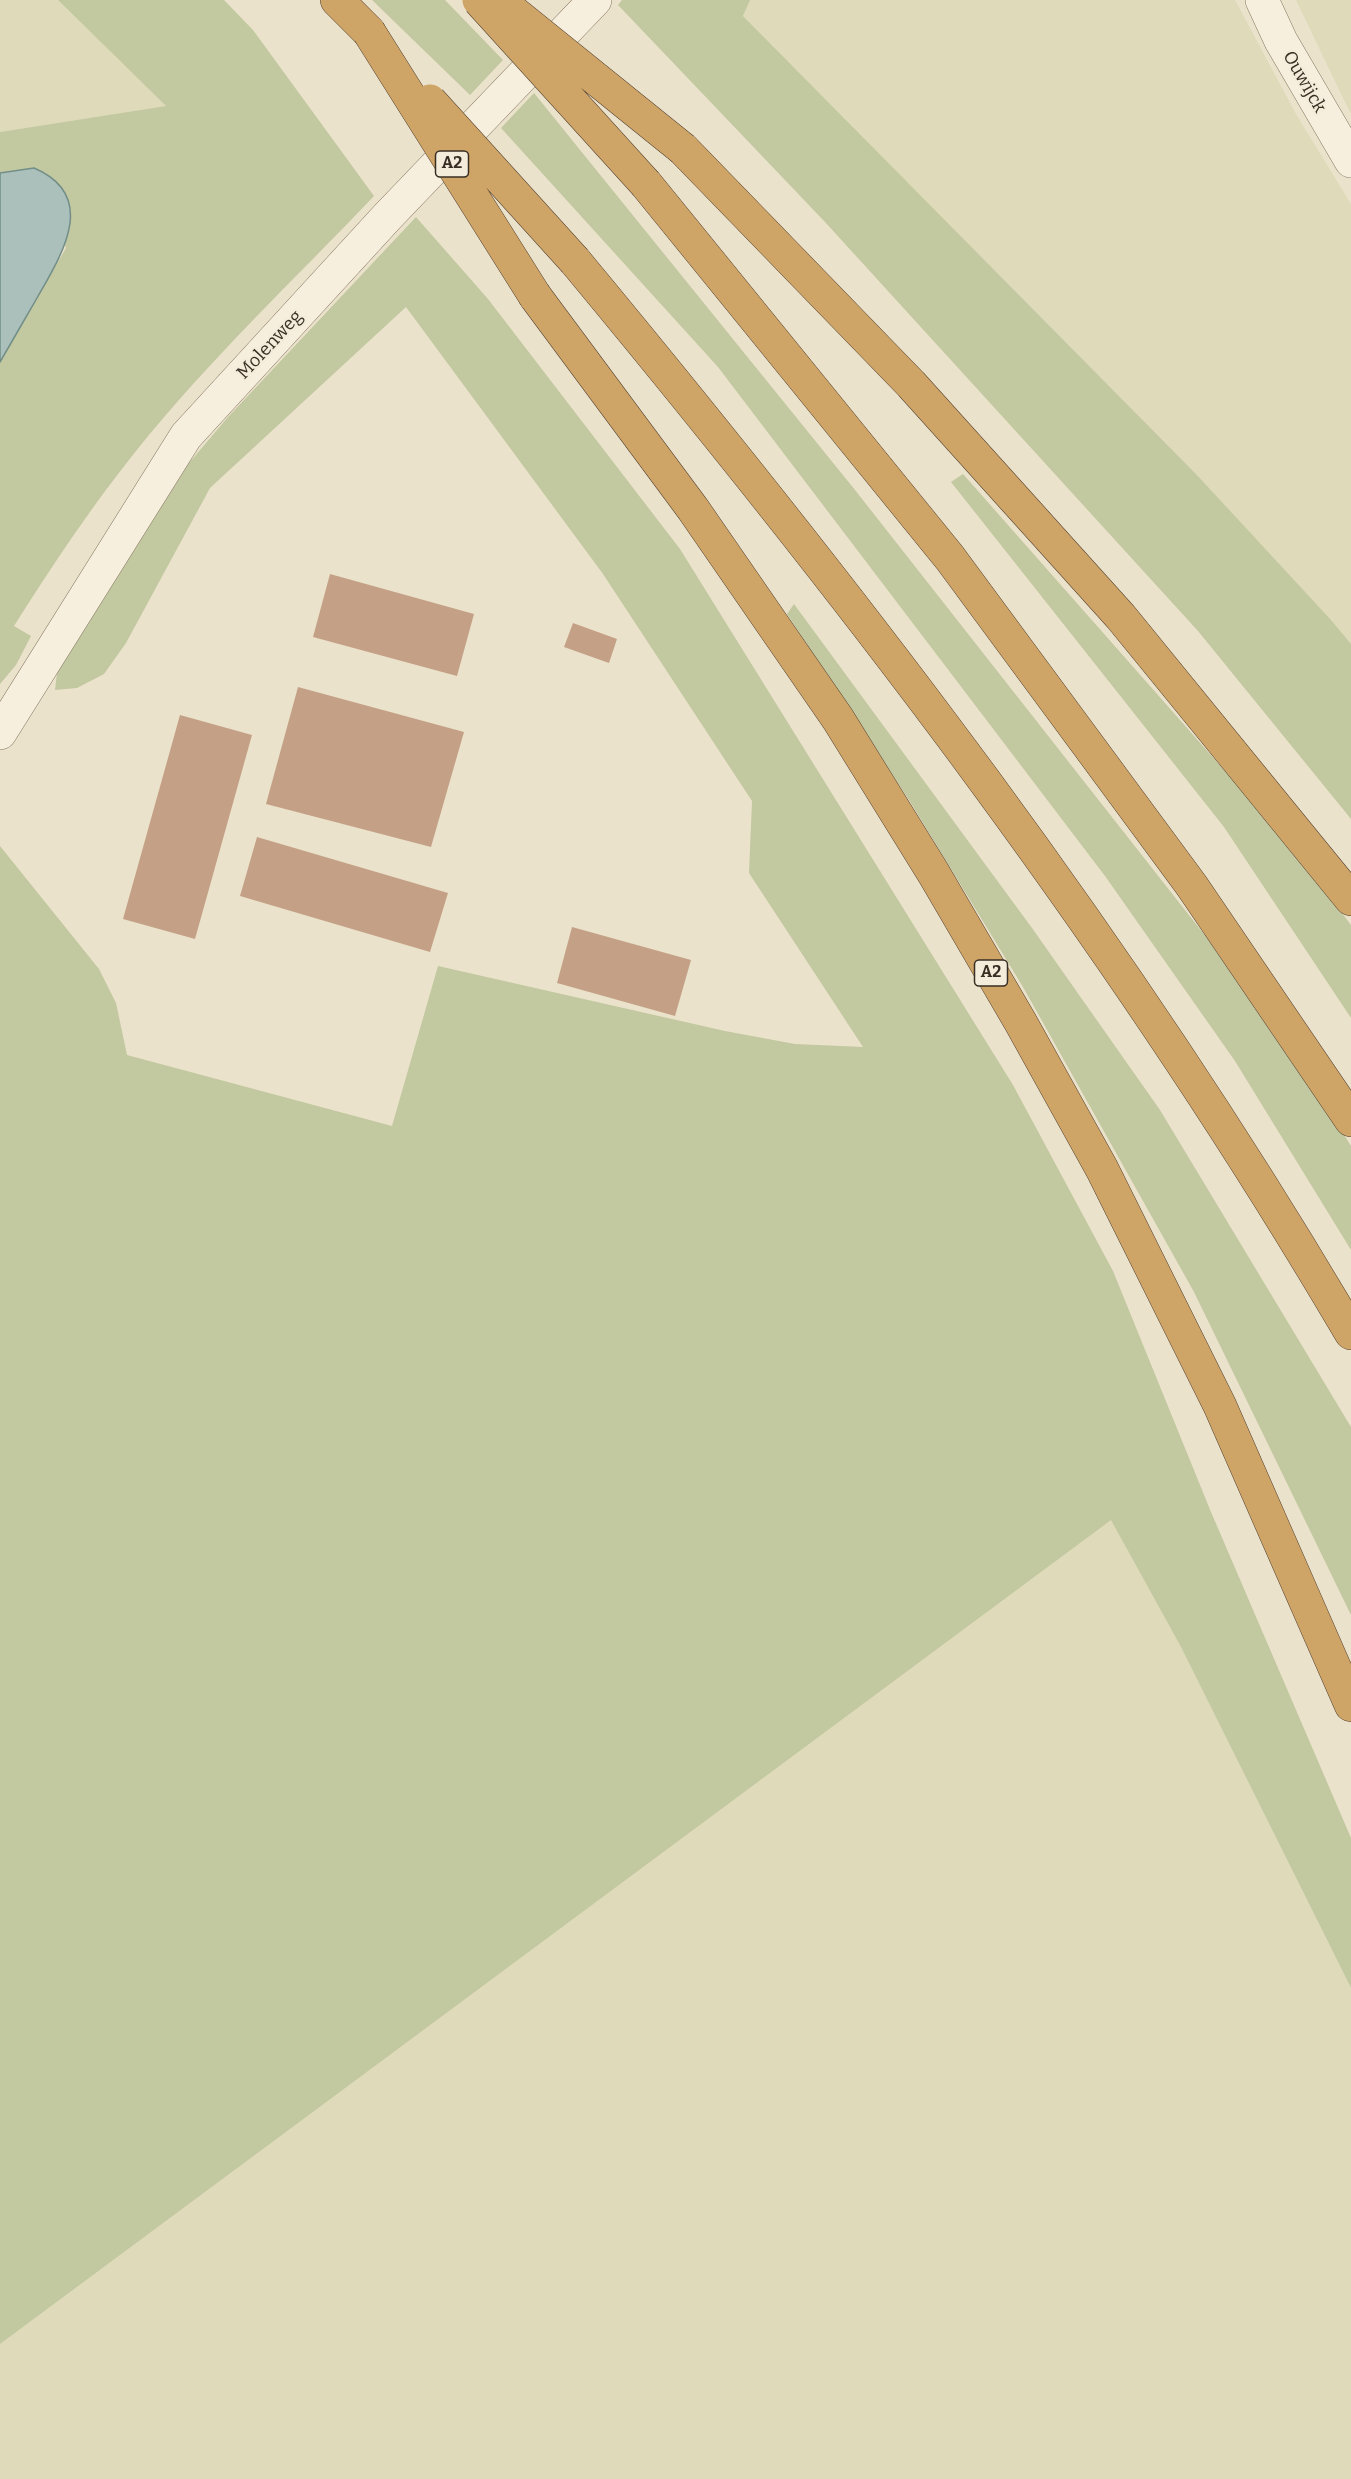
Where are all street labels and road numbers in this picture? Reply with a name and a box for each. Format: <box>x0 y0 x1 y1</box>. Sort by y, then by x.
street label: Ouwijck <box>1278 47 1330 117</box>
road number: A2 <box>436 151 468 177</box>
street label: Molenweg <box>233 306 307 384</box>
road number: A2 <box>974 960 1008 986</box>

